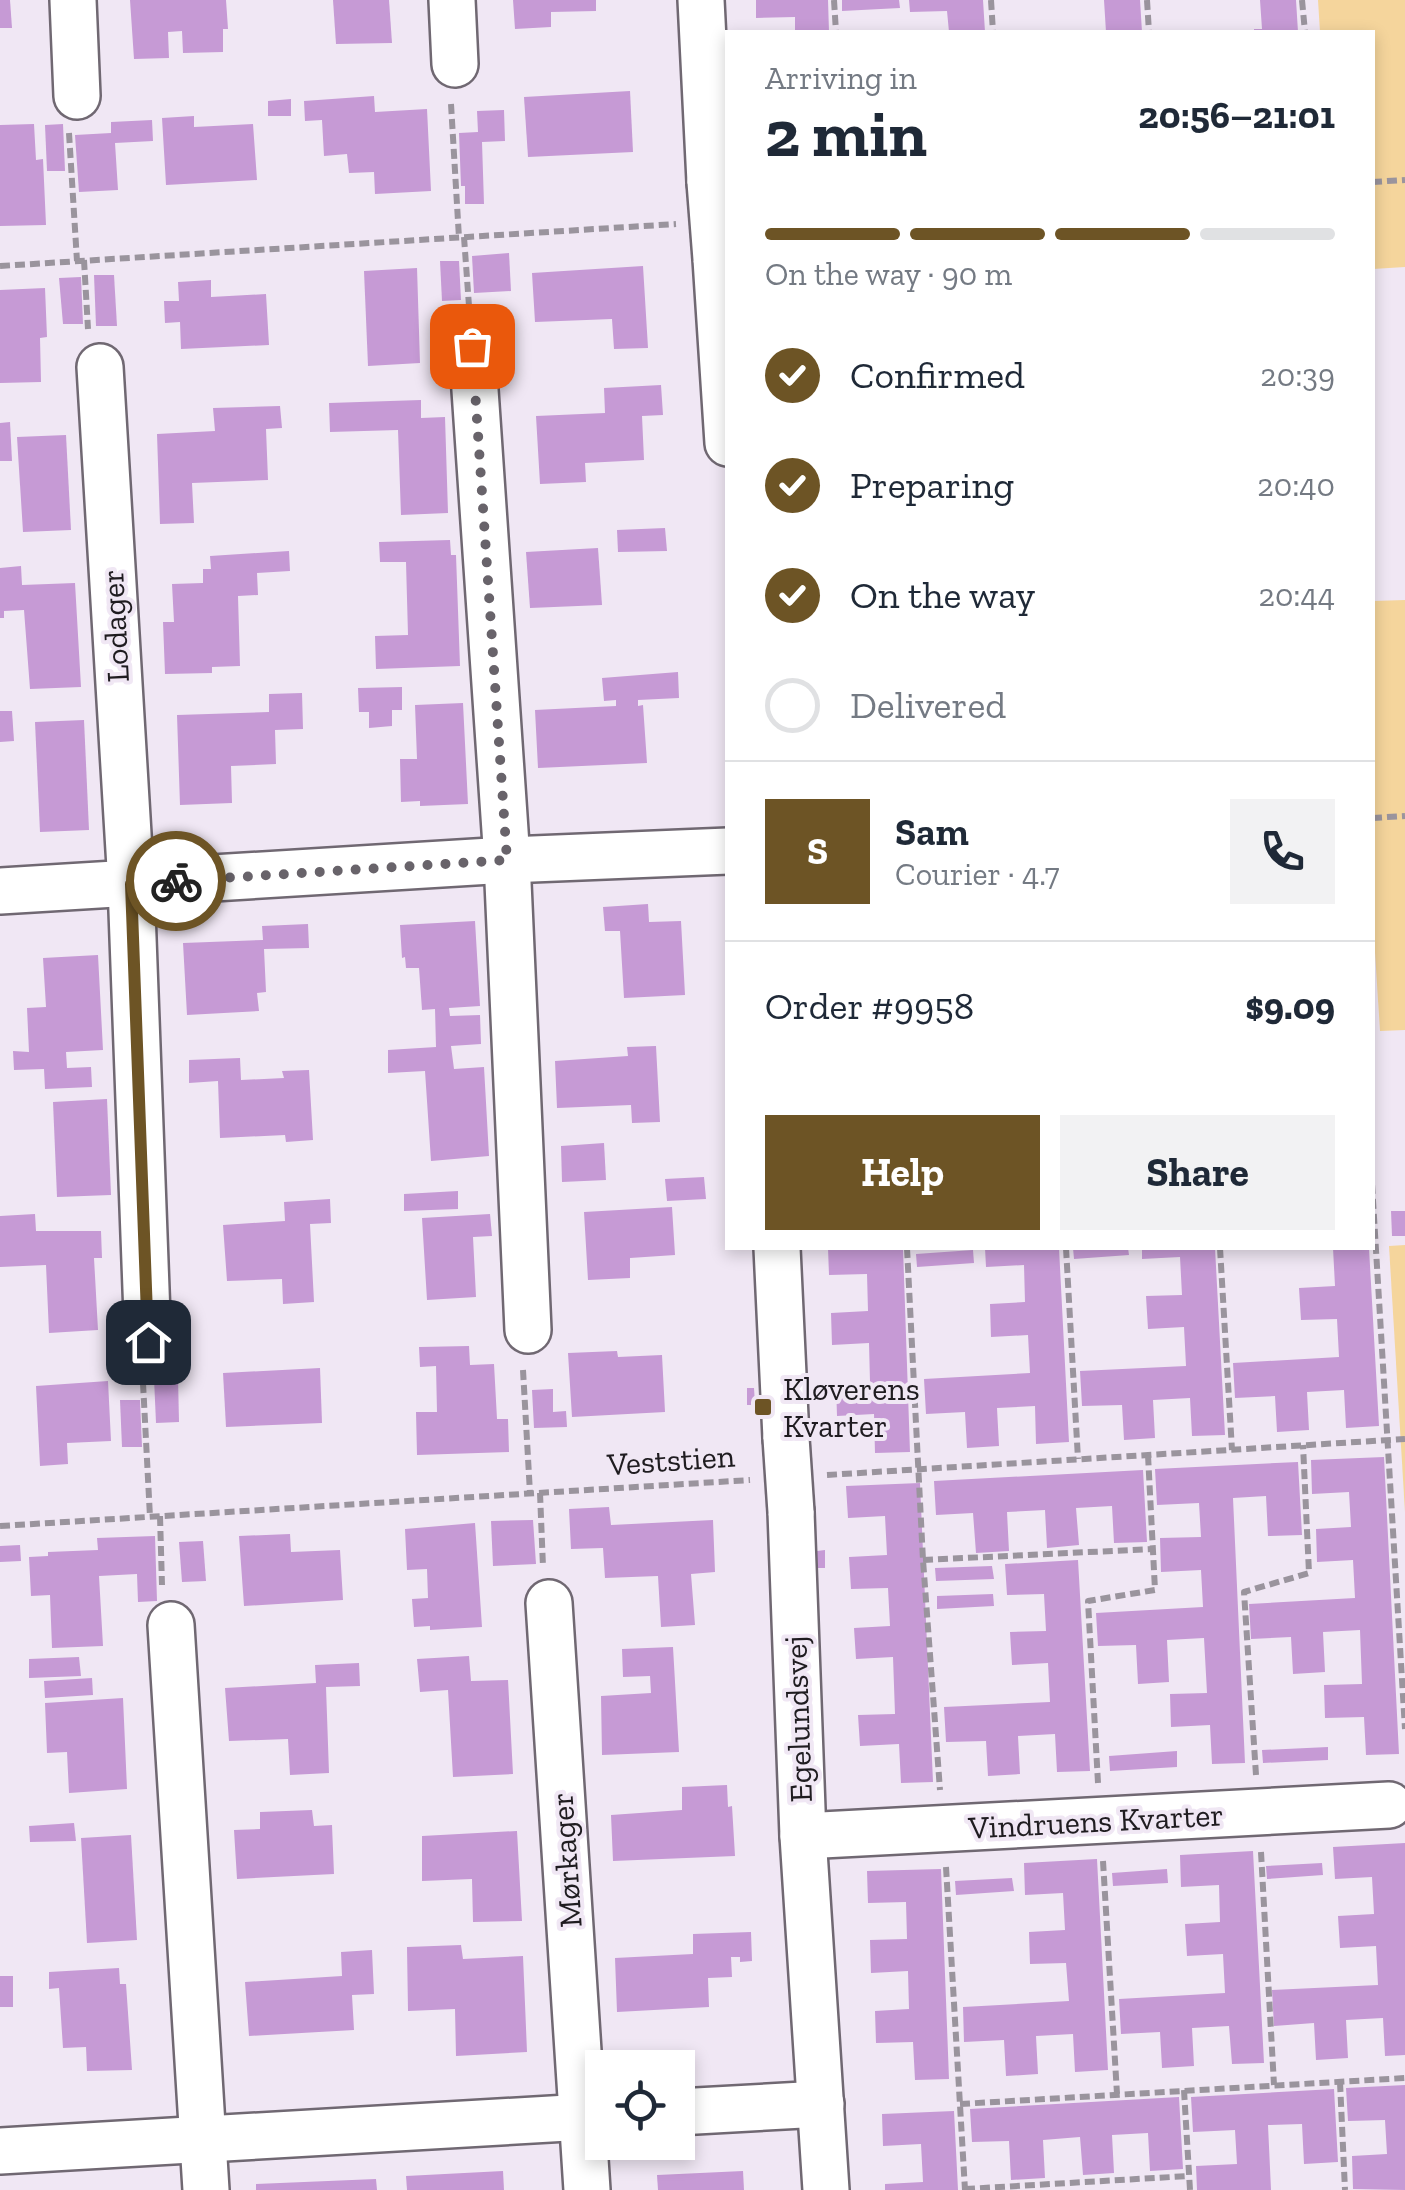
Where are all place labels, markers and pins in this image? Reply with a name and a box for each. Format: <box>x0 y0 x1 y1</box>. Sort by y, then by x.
pin <box>430 304 515 389</box>
pin <box>106 1300 191 1385</box>
place label: Kløverens Kvarter <box>783 1370 920 1445</box>
marker: Kløverens Kvarter <box>752 1396 774 1418</box>

